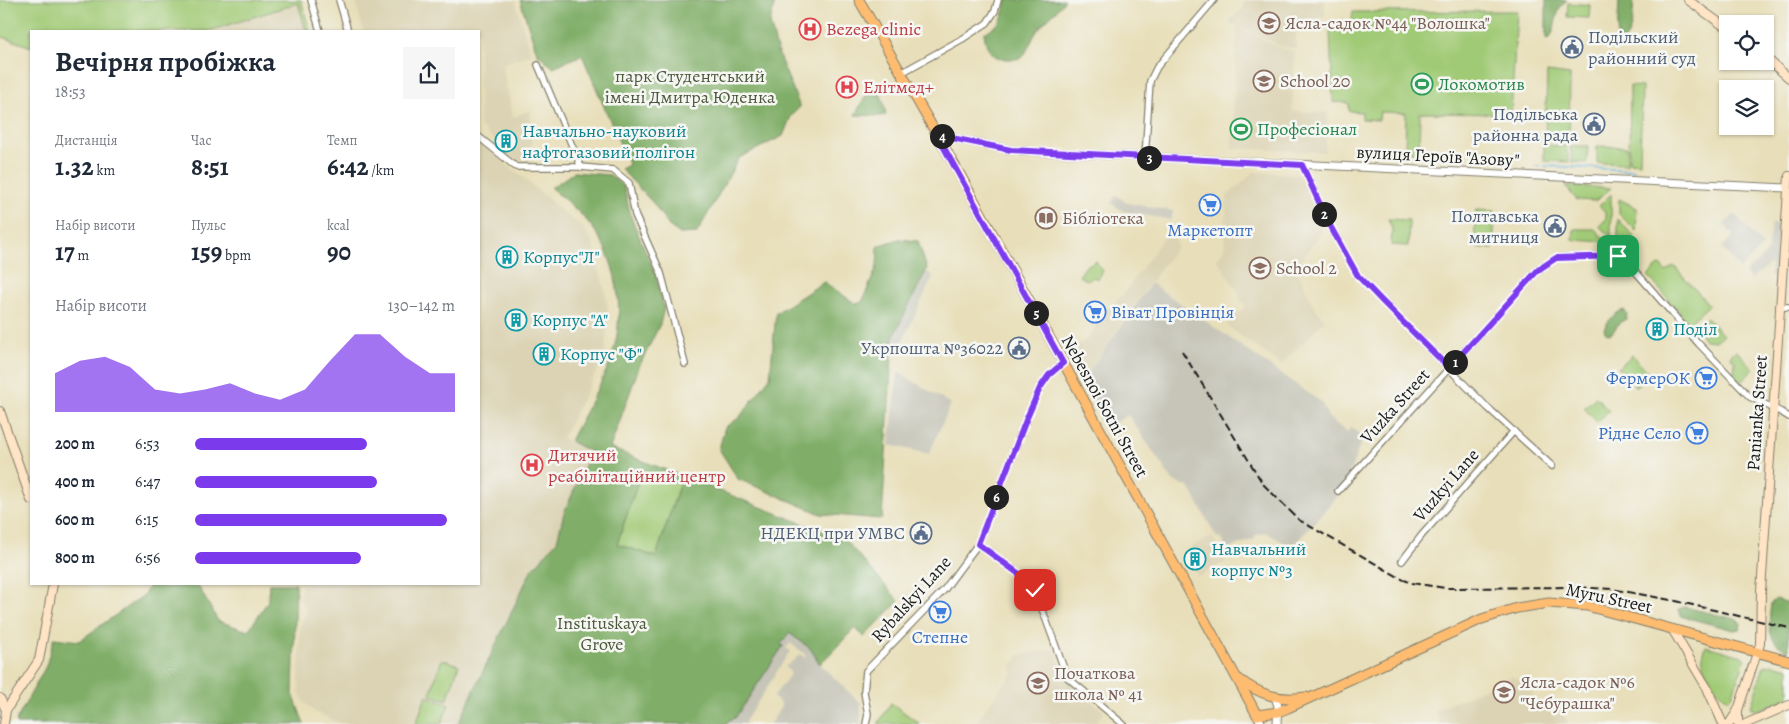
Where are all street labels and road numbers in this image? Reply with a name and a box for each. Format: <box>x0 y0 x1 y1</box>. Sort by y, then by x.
street label: вулиця Героїв "Азову" <box>1356 140 1520 172</box>
street label: Nebesnoi Sotni Street <box>1056 330 1154 482</box>
street label: Panianka Street <box>1741 354 1773 472</box>
street label: Vuzka Street <box>1354 363 1435 449</box>
street label: Vuzkyi Lane <box>1407 443 1484 527</box>
street label: Rybalskyi Lane <box>866 551 956 647</box>
street label: Myru Street <box>1564 577 1654 619</box>

